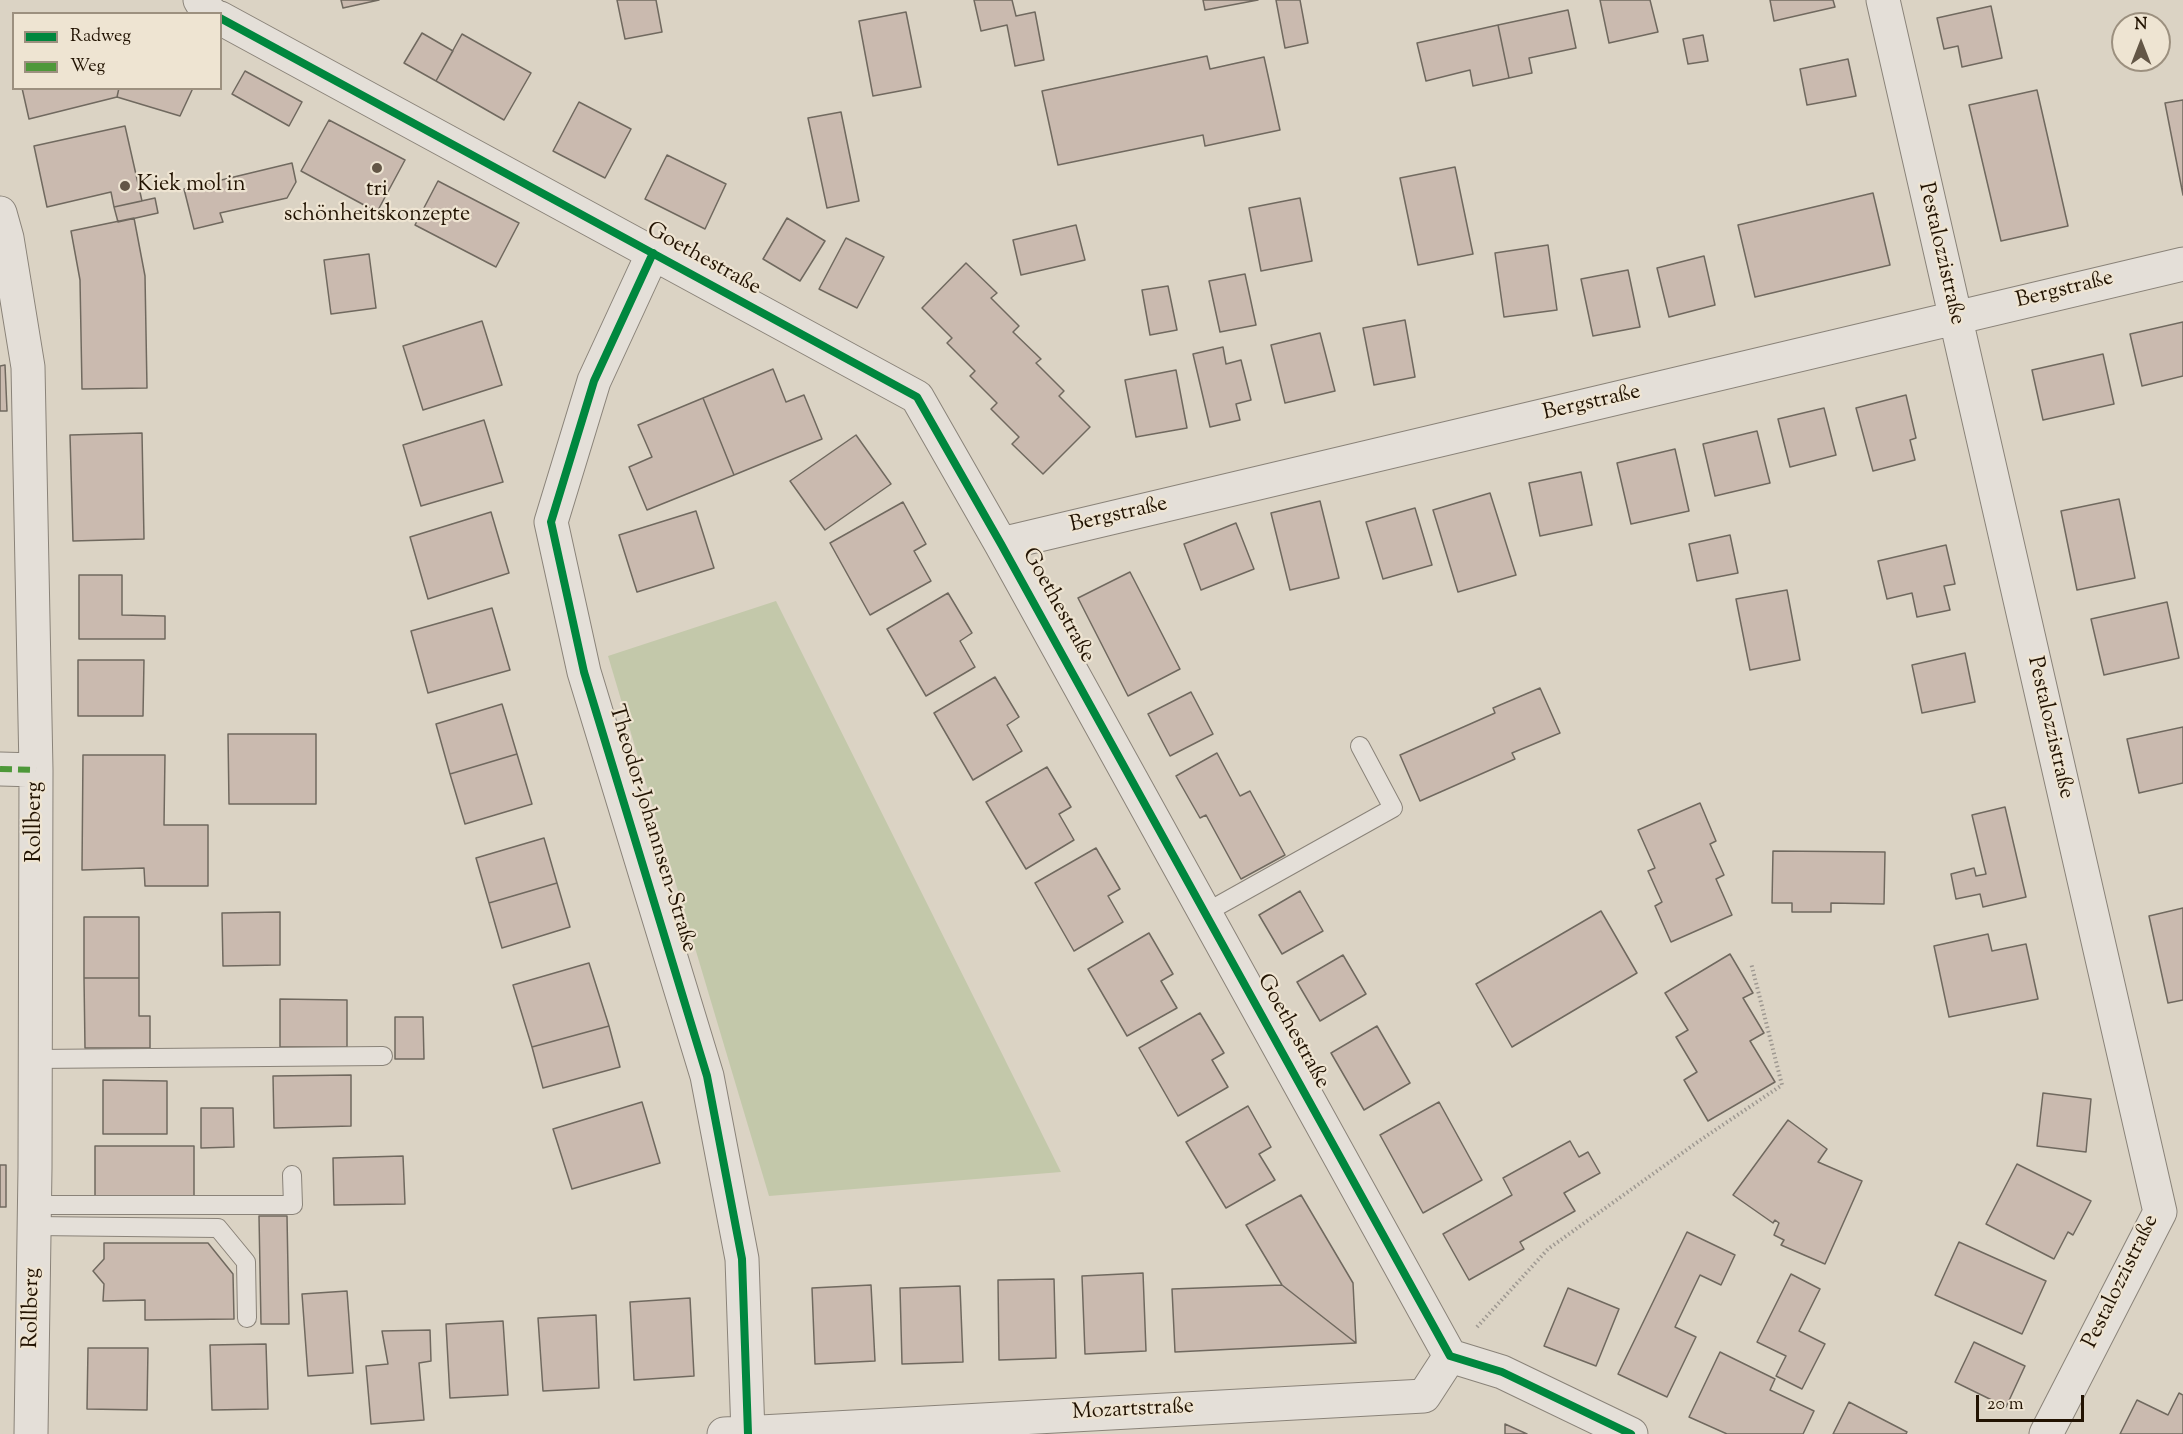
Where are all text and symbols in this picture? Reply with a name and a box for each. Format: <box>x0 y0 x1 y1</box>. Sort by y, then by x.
legend <box>12 12 222 90</box>
north arrow <box>2111 12 2171 72</box>
text: N <box>2135 14 2147 37</box>
text: Radweg <box>70 24 131 50</box>
text: Weg <box>70 54 105 80</box>
marker: tri schönheitskonzepte <box>370 161 384 175</box>
place label: Kiek mol in <box>137 173 246 199</box>
place label: tri schönheitskonzepte <box>284 178 470 230</box>
marker: Kiek mol in <box>118 179 132 193</box>
street label: Pestalozzistraße <box>1911 180 1969 328</box>
street label: Goethestraße <box>641 218 765 302</box>
street label: Bergstraße <box>2014 266 2116 316</box>
street label: Bergstraße <box>1541 380 1643 428</box>
street label: Bergstraße <box>1068 492 1170 540</box>
street label: Goethestraße <box>1015 544 1099 668</box>
street label: Pestalozzistraße <box>2020 654 2078 802</box>
street label: Theodor-Johannsen-Straße <box>601 702 701 956</box>
street label: Rollberg <box>23 782 49 862</box>
street label: Goethestraße <box>1250 970 1334 1094</box>
street label: Pestalozzistraße <box>2078 1211 2166 1353</box>
street label: Rollberg <box>19 1267 47 1349</box>
scale bar <box>1979 1383 2087 1421</box>
text: 20 m <box>1987 1392 2024 1418</box>
street label: Mozartstraße <box>1071 1395 1195 1427</box>

